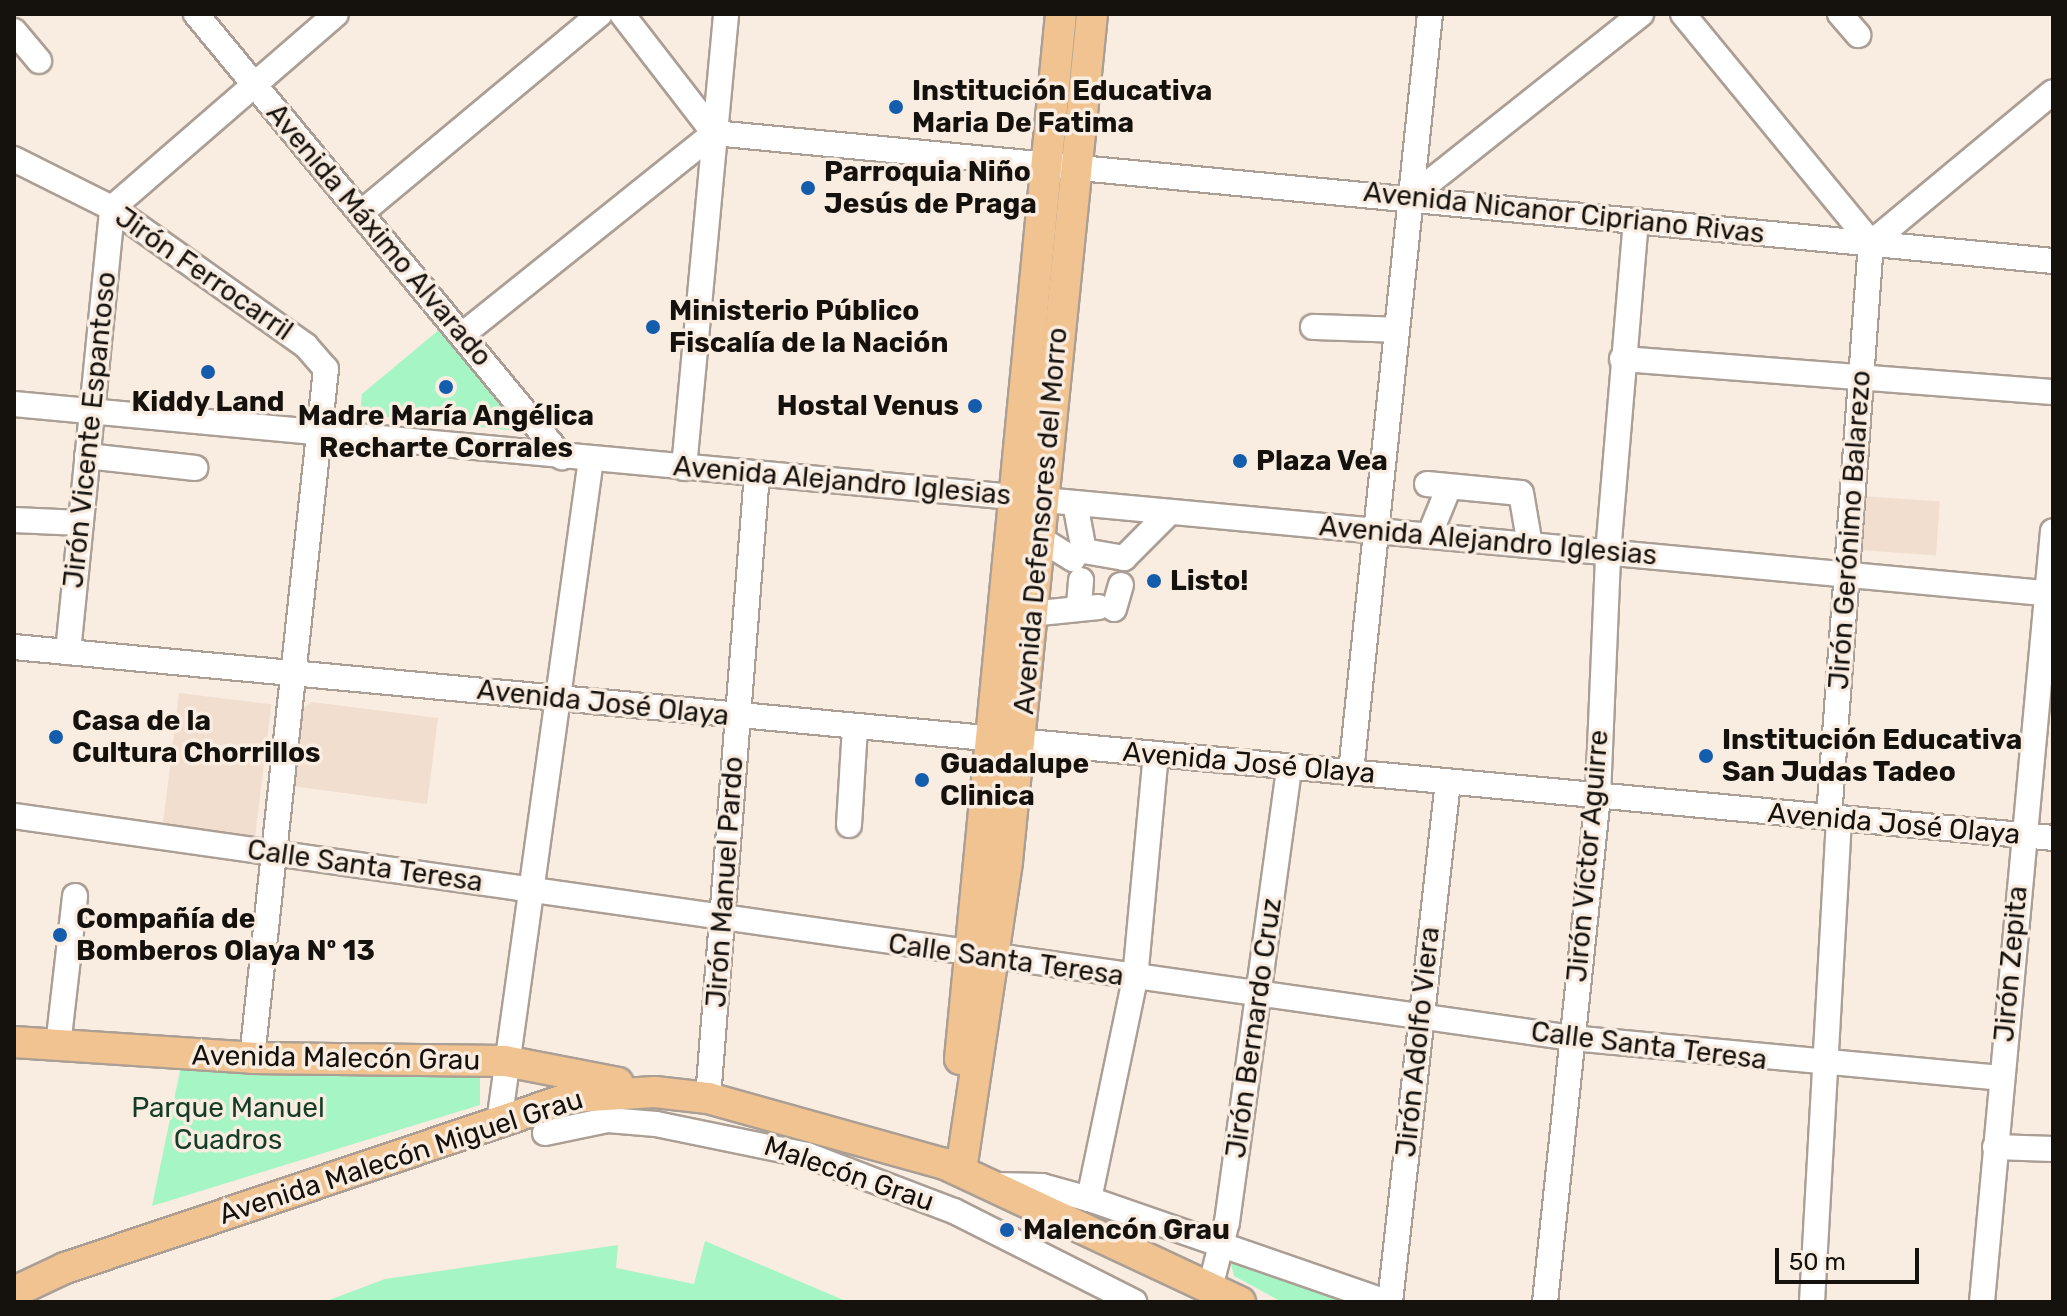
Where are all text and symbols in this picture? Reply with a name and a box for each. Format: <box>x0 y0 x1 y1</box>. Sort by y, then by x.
place label: Institución Educativa Maria De Fatima <box>912 74 1212 140</box>
street label: Avenida Máximo Alvarado <box>259 97 499 373</box>
marker: Institución Educativa Maria De Fatima <box>887 98 905 116</box>
place label: Parroquia Niño Jesús de Praga <box>824 155 1037 221</box>
street label: Avenida Nicanor Cipriano Rivas <box>1362 175 1766 251</box>
marker: Parroquia Niño Jesús de Praga <box>799 179 817 197</box>
street label: Jirón Ferrocarril <box>109 200 299 348</box>
street label: Jirón Vicente Espantoso <box>57 270 123 590</box>
place label: Ministerio Público Fiscalía de la Nación <box>669 294 948 360</box>
marker: Ministerio Público Fiscalía de la Nación <box>644 318 662 336</box>
street label: Avenida Defensores del Morro <box>1007 326 1075 716</box>
marker: Kiddy Land <box>199 363 217 381</box>
street label: Jirón Gerónimo Balarezo <box>1822 369 1878 691</box>
marker: Madre María Angélica Recharte Corrales <box>437 378 455 396</box>
place label: Kiddy Land <box>131 385 285 419</box>
place label: Hostal Venus <box>776 389 959 423</box>
marker: Hostal Venus <box>966 397 984 415</box>
place label: Madre María Angélica Recharte Corrales <box>298 399 594 465</box>
place label: Plaza Vea <box>1256 444 1388 478</box>
street label: Avenida Alejandro Iglesias <box>671 449 1013 513</box>
marker: Plaza Vea <box>1231 452 1249 470</box>
street label: Avenida Alejandro Iglesias <box>1317 509 1659 573</box>
place label: Listo! <box>1170 564 1248 598</box>
marker: Listo! <box>1145 572 1163 590</box>
street label: Avenida José Olaya <box>475 673 731 733</box>
place label: Casa de la Cultura Chorrillos <box>72 704 321 770</box>
place label: Institución Educativa San Judas Tadeo <box>1722 723 2022 789</box>
street label: Jirón Víctor Aguirre <box>1560 727 1616 985</box>
marker: Casa de la Cultura Chorrillos <box>47 728 65 746</box>
street label: Avenida José Olaya <box>1121 735 1377 791</box>
place label: Guadalupe Clinica <box>940 747 1089 813</box>
marker: Institución Educativa San Judas Tadeo <box>1697 747 1715 765</box>
street label: Jirón Manuel Pardo <box>699 755 751 1009</box>
marker: Guadalupe Clinica <box>911 769 933 791</box>
street label: Avenida José Olaya <box>1766 796 2022 852</box>
street label: Calle Santa Teresa <box>245 833 485 899</box>
street label: Jirón Zepita <box>1987 884 2035 1044</box>
street label: Jirón Bernardo Cruz <box>1219 896 1289 1160</box>
place label: Compañía de Bomberos Olaya Nº 13 <box>76 902 375 968</box>
street label: Jirón Adolfo Viera <box>1389 924 1447 1160</box>
marker: Compañía de Bomberos Olaya Nº 13 <box>51 926 69 944</box>
street label: Calle Santa Teresa <box>886 927 1126 993</box>
street label: Calle Santa Teresa <box>1529 1015 1769 1077</box>
street label: Avenida Malecón Grau <box>191 1039 481 1077</box>
street label: Avenida Malecón Miguel Grau <box>215 1082 587 1232</box>
park label: Parque Manuel Cuadros <box>131 1091 325 1157</box>
street label: Malecón Grau <box>760 1129 938 1219</box>
place label: Malencón Grau <box>1023 1213 1230 1247</box>
marker: Malencón Grau <box>998 1221 1016 1239</box>
scale bar <box>1779 1232 1923 1282</box>
text: 50 m <box>1789 1248 1846 1276</box>

